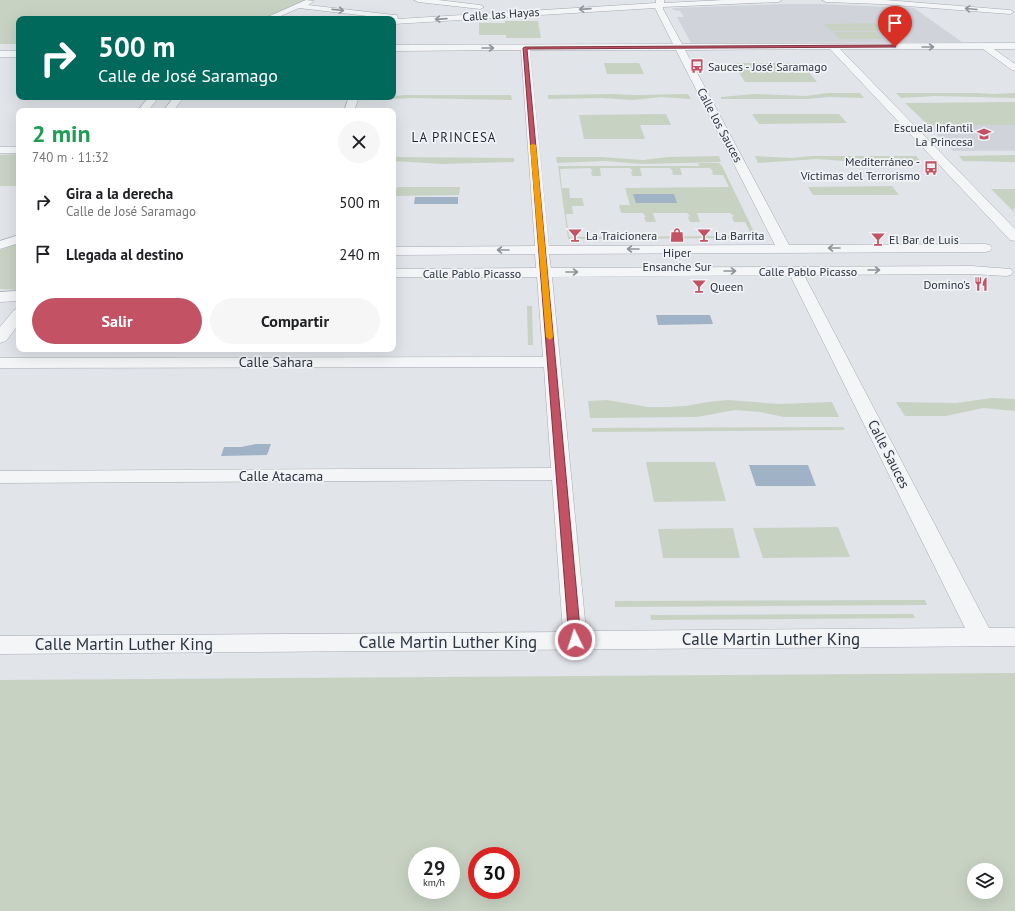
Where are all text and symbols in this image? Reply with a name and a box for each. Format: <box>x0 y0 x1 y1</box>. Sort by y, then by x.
street label: Calle las Hayas <box>462 4 540 24</box>
one-way arrow <box>579 5 592 12</box>
one-way arrow <box>965 5 978 12</box>
pin <box>878 6 912 47</box>
one-way arrow <box>331 7 344 14</box>
icon: arrive <box>884 12 906 34</box>
one-way arrow <box>435 15 448 22</box>
text: 500 m <box>98 28 175 65</box>
icon: right <box>32 32 84 84</box>
one-way arrow <box>921 43 934 51</box>
one-way arrow <box>481 44 494 52</box>
bus stop icon: Sauces - José Saramago <box>689 58 705 74</box>
place label: Sauces - José Saramago <box>708 59 827 74</box>
text: Calle de José Saramago <box>98 64 278 87</box>
street label: Calle los Sauces <box>694 85 746 165</box>
text: 2 min <box>32 118 91 149</box>
place label: Escuela Infantil La Princesa <box>894 120 973 149</box>
button: close <box>338 121 380 163</box>
school or university icon: Escuela Infantil La Princesa <box>976 126 992 142</box>
district label: LA PRINCESA <box>412 129 496 146</box>
text: 740 m · 11:32 <box>32 149 109 166</box>
place label: Mediterráneo - Víctimas del Terrorismo <box>800 154 920 183</box>
bus stop icon: Mediterráneo - Víctimas del Terrorismo <box>923 160 939 176</box>
text: Gira a la derecha <box>66 184 173 203</box>
icon: right <box>32 191 54 213</box>
text: 500 m <box>339 193 380 212</box>
text: Calle de José Saramago <box>66 203 196 220</box>
bar icon: La Traicionera <box>567 227 583 243</box>
shop icon: Hiper Ensanche Sur <box>669 227 685 243</box>
bar icon: La Barrita <box>696 227 712 243</box>
place label: La Traicionera <box>586 228 657 243</box>
place label: La Barrita <box>715 228 765 243</box>
bar icon: El Bar de Luis <box>870 231 886 247</box>
place label: El Bar de Luis <box>889 232 959 247</box>
icon: arrive <box>32 243 54 265</box>
one-way arrow <box>828 244 841 252</box>
text: Llegada al destino <box>66 245 184 264</box>
text: 240 m <box>339 245 380 264</box>
one-way arrow <box>627 245 640 253</box>
place label: Hiper Ensanche Sur <box>643 245 711 274</box>
one-way arrow <box>497 246 510 254</box>
street label: Calle Pablo Picasso <box>759 264 857 279</box>
street label: Calle Pablo Picasso <box>423 266 521 281</box>
one-way arrow <box>867 266 880 274</box>
one-way arrow <box>723 267 736 275</box>
one-way arrow <box>565 268 578 276</box>
restaurant icon: Domino's <box>973 276 989 292</box>
place label: Domino's <box>923 277 970 292</box>
bar icon: Queen <box>691 278 707 294</box>
place label: Queen <box>710 279 743 294</box>
button: Salir <box>32 298 202 344</box>
button: Compartir <box>210 298 380 344</box>
street label: Calle Sahara <box>239 353 313 371</box>
street label: Calle Sauces <box>864 417 914 491</box>
street label: Calle Atacama <box>239 467 323 485</box>
position arrow <box>554 619 596 661</box>
street label: Calle Martin Luther King <box>682 628 860 650</box>
street label: Calle Martin Luther King <box>359 631 537 653</box>
street label: Calle Martin Luther King <box>35 633 213 655</box>
speed limit sign: 30 <box>468 847 520 899</box>
text: 29 <box>423 855 445 881</box>
map controls <box>967 863 1003 899</box>
button: layers <box>967 863 1003 899</box>
text: km/h <box>423 876 445 889</box>

